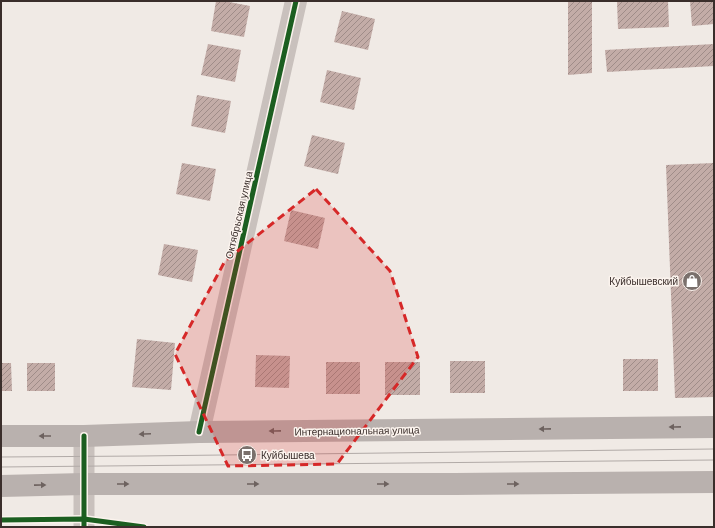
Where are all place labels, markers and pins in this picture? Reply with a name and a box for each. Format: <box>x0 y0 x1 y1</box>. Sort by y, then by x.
shop icon: Куйбышевский <box>681 270 703 292</box>
place label: Куйбышевский <box>609 276 678 287</box>
bus stop icon: Куйбышева <box>236 444 258 466</box>
place label: Куйбышева <box>261 450 315 461</box>

